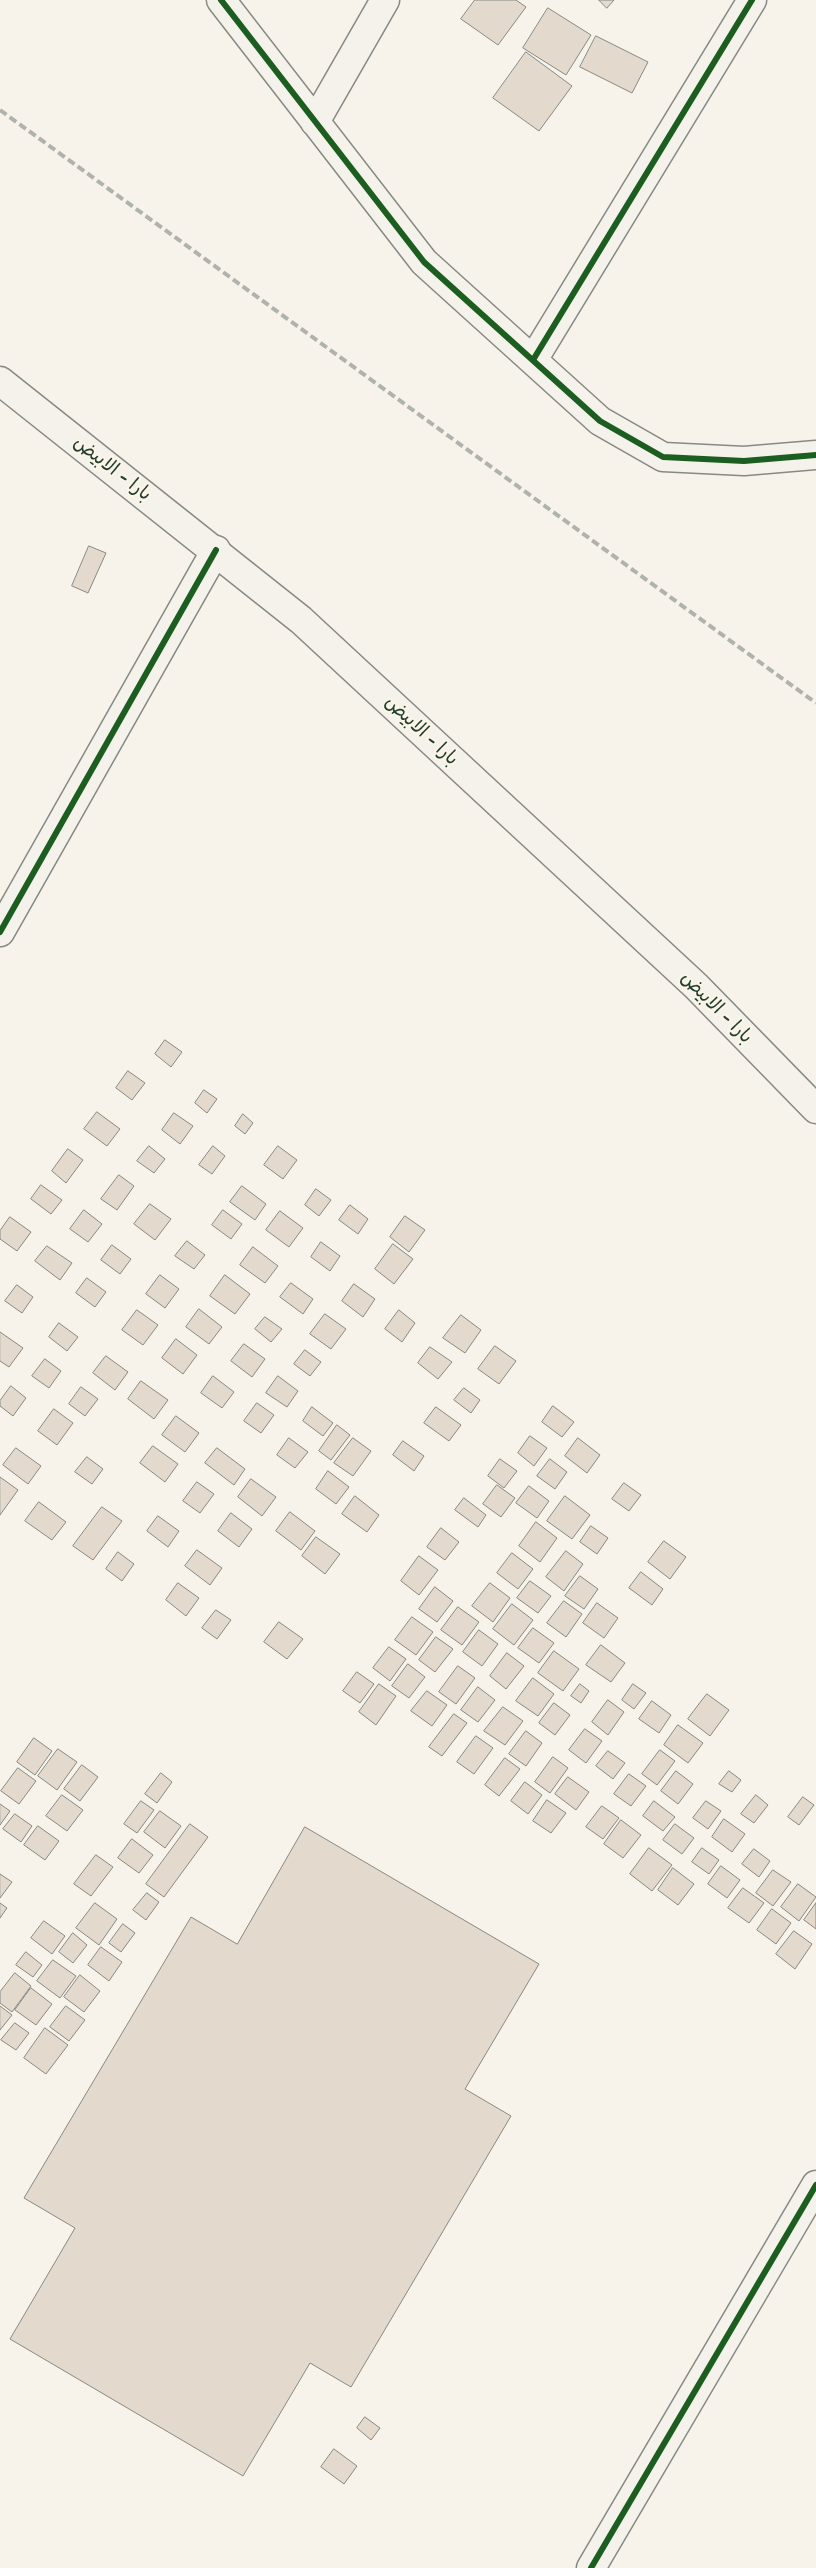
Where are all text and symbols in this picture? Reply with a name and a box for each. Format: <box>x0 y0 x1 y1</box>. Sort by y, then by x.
street label: بارا - الابيض <box>68 431 156 507</box>
street label: بارا - الابيض <box>379 691 463 771</box>
street label: بارا - الابيض <box>675 967 757 1049</box>

